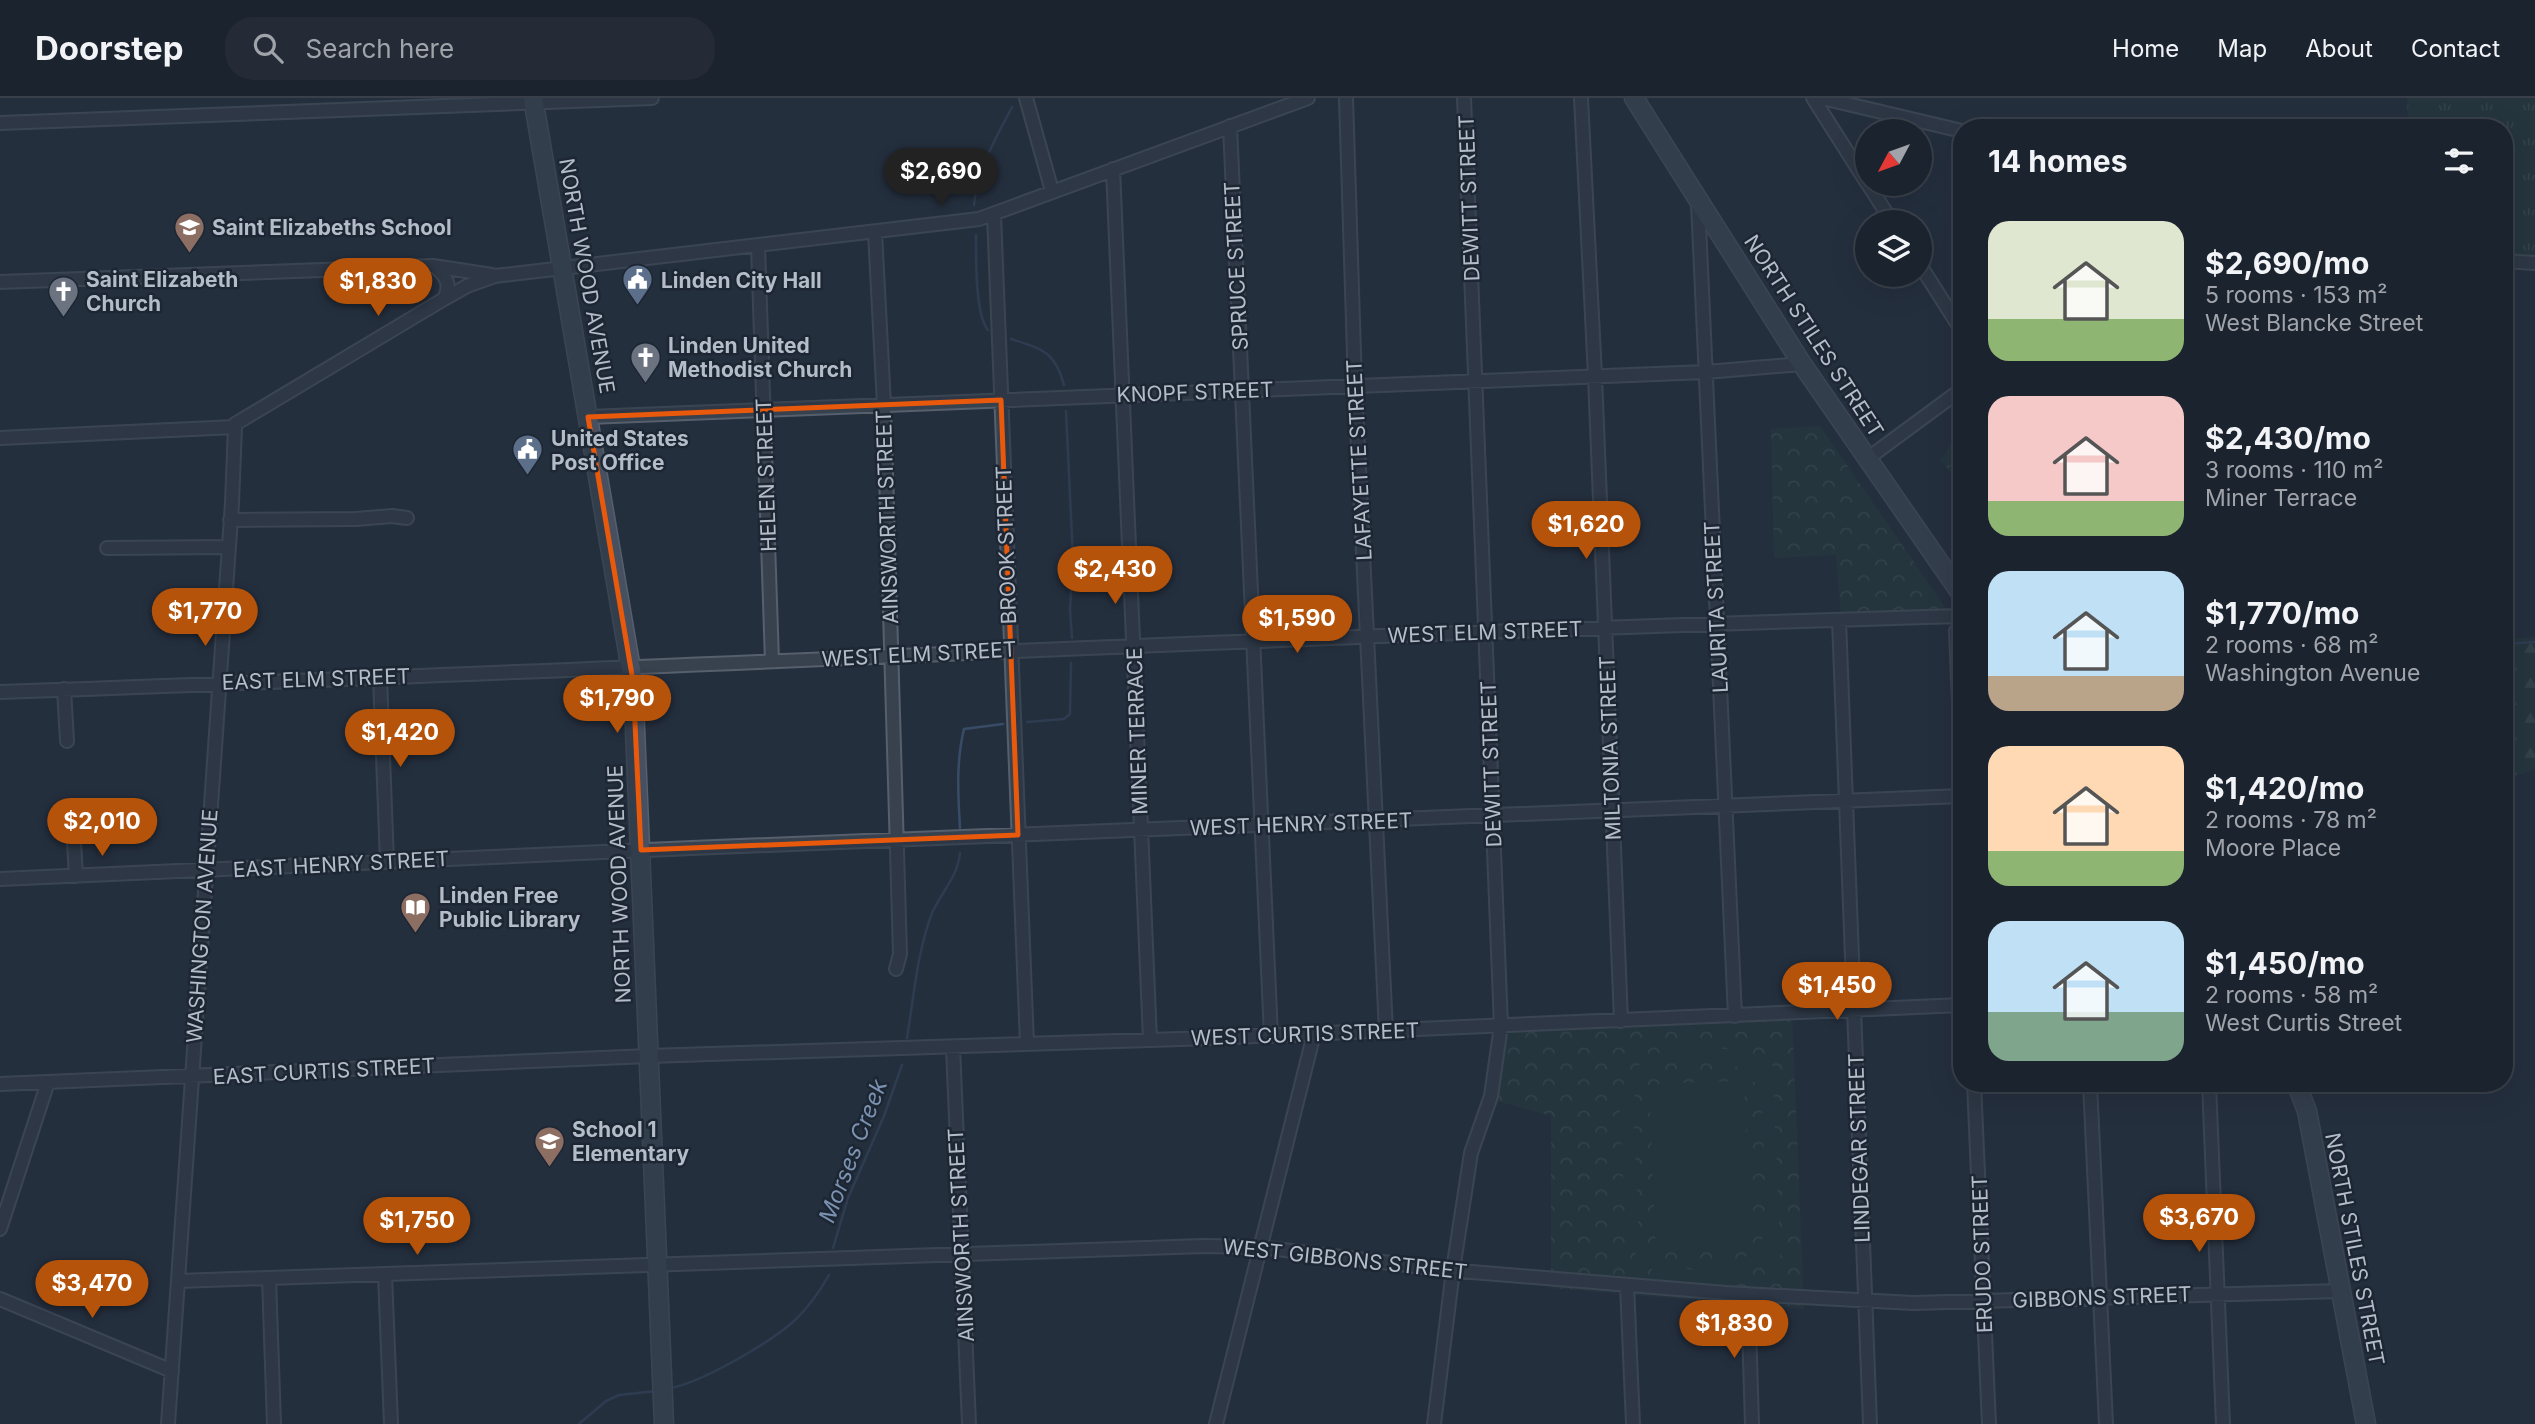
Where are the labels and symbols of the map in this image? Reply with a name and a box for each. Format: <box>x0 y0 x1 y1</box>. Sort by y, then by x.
street label: DEWITT STREET <box>1454 114 1484 282</box>
north arrow <box>1855 119 1932 196</box>
pin: $2,690 <box>884 148 998 208</box>
street label: NORTH WOOD AVENUE <box>554 156 620 396</box>
street label: SPRUCE STREET <box>1219 181 1253 351</box>
school or university icon: Saint Elizabeths School <box>172 210 206 254</box>
place label: Saint Elizabeths School <box>212 215 452 240</box>
street label: NORTH STILES STREET <box>1739 230 1889 442</box>
pin: $1,830 <box>321 258 435 318</box>
public building icon: Linden City Hall <box>621 263 655 307</box>
place label: Saint Elizabeth Church <box>86 267 238 316</box>
place label: Linden City Hall <box>661 268 822 293</box>
church icon: Saint Elizabeth Church <box>46 274 80 318</box>
place label: Linden United Methodist Church <box>668 333 852 382</box>
church icon: Linden United Methodist Church <box>628 340 662 384</box>
street label: LAFAYETTE STREET <box>1341 359 1377 561</box>
street label: KNOPF STREET <box>1116 377 1274 407</box>
street label: HELEN STREET <box>751 398 781 552</box>
street label: AINSWORTH STREET <box>871 410 903 624</box>
place label: United States Post Office <box>551 426 689 475</box>
public building icon: United States Post Office <box>511 433 545 477</box>
street label: BROOK STREET <box>991 465 1021 625</box>
pin: $1,620 <box>1529 502 1643 561</box>
street label: LAURITA STREET <box>1699 520 1733 694</box>
pin: $2,430 <box>1058 546 1172 606</box>
pin: $1,770 <box>148 588 262 648</box>
pin: $1,590 <box>1240 596 1354 655</box>
street label: WEST ELM STREET <box>1387 616 1583 648</box>
street label: WEST ELM STREET <box>821 636 1017 672</box>
street label: MINER TERRACE <box>1122 647 1152 815</box>
street label: MILTONIA STREET <box>1594 655 1626 841</box>
street label: EAST ELM STREET <box>221 663 411 695</box>
pin: $1,790 <box>560 676 674 735</box>
street label: DEWITT STREET <box>1476 680 1506 848</box>
pin: $1,420 <box>343 710 457 769</box>
street label: NORTH WOOD AVENUE <box>602 764 636 1004</box>
pin: $2,010 <box>45 798 159 858</box>
street label: WASHINGTON AVENUE <box>181 808 223 1044</box>
street label: WEST HENRY STREET <box>1189 808 1413 840</box>
street label: EAST HENRY STREET <box>232 846 450 882</box>
place label: Linden Free Public Library <box>439 883 581 932</box>
library icon: Linden Free Public Library <box>399 890 433 934</box>
pin: $1,450 <box>1780 962 1894 1022</box>
street label: WEST CURTIS STREET <box>1190 1018 1420 1050</box>
street label: EAST CURTIS STREET <box>212 1053 436 1089</box>
street label: LINDEGAR STREET <box>1843 1053 1875 1243</box>
water label: Morses Creek <box>813 1075 893 1227</box>
place label: School 1 Elementary <box>572 1117 690 1166</box>
school or university icon: School 1 Elementary <box>532 1124 566 1168</box>
street label: AINSWORTH STREET <box>943 1127 979 1343</box>
street label: NORTH STILES STREET <box>2320 1131 2390 1367</box>
street label: ERUDO STREET <box>1967 1174 1997 1334</box>
pin: $3,670 <box>2142 1194 2256 1254</box>
pin: $1,750 <box>360 1198 474 1257</box>
street label: WEST GIBBONS STREET <box>1222 1234 1468 1284</box>
pin: $3,470 <box>35 1260 149 1320</box>
street label: GIBBONS STREET <box>2012 1281 2192 1313</box>
pin: $1,830 <box>1677 1300 1791 1360</box>

